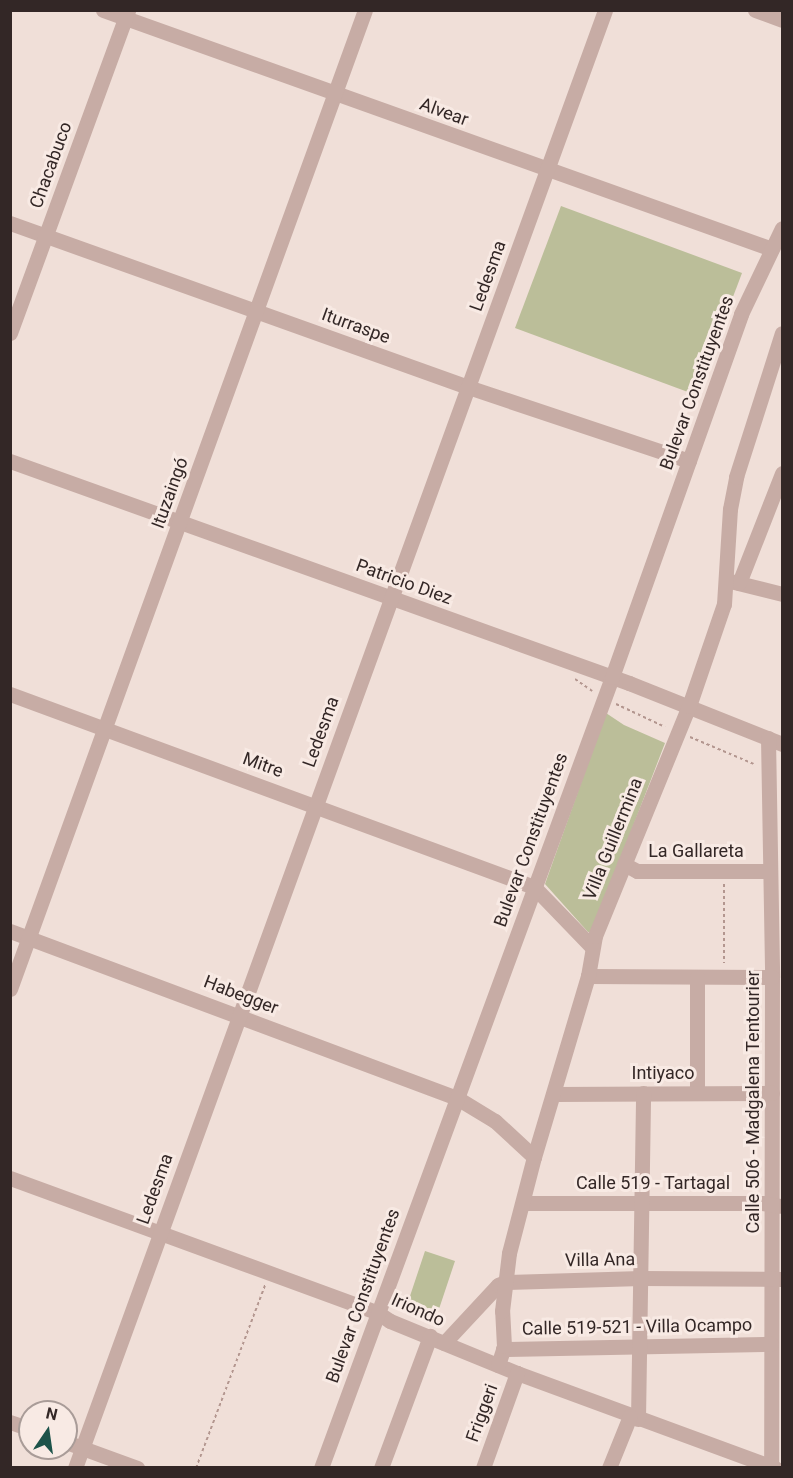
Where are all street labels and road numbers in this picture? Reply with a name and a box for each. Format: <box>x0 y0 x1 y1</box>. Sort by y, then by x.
street label: Alvear <box>417 93 471 131</box>
street label: Chacabuco <box>25 119 77 211</box>
street label: Ledesma <box>465 238 511 314</box>
street label: Bulevar Constituyentes <box>655 293 739 473</box>
street label: Iturraspe <box>319 304 393 348</box>
street label: Ituzaingó <box>147 454 193 532</box>
street label: Patricio Diez <box>353 555 455 609</box>
street label: Ledesma <box>298 694 344 770</box>
street label: Mitre <box>240 748 286 782</box>
street label: Bulevar Constituyentes <box>489 750 573 930</box>
street label: Villa Guillermina <box>579 775 647 903</box>
street label: La Gallareta <box>648 840 744 862</box>
street label: Calle 506 - Madgalena Tentourier <box>742 970 764 1234</box>
street label: Habegger <box>201 971 281 1019</box>
street label: Intiyaco <box>632 1062 694 1084</box>
street label: Ledesma <box>132 1151 178 1227</box>
street label: Calle 519 - Tartagal <box>576 1172 730 1194</box>
street label: Bulevar Constituyentes <box>321 1206 405 1386</box>
street label: Villa Ana <box>565 1249 635 1271</box>
street label: Iriondo <box>388 1289 448 1331</box>
street label: Calle 519-521 - Villa Ocampo <box>522 1314 752 1340</box>
street label: Friggeri <box>462 1381 502 1445</box>

